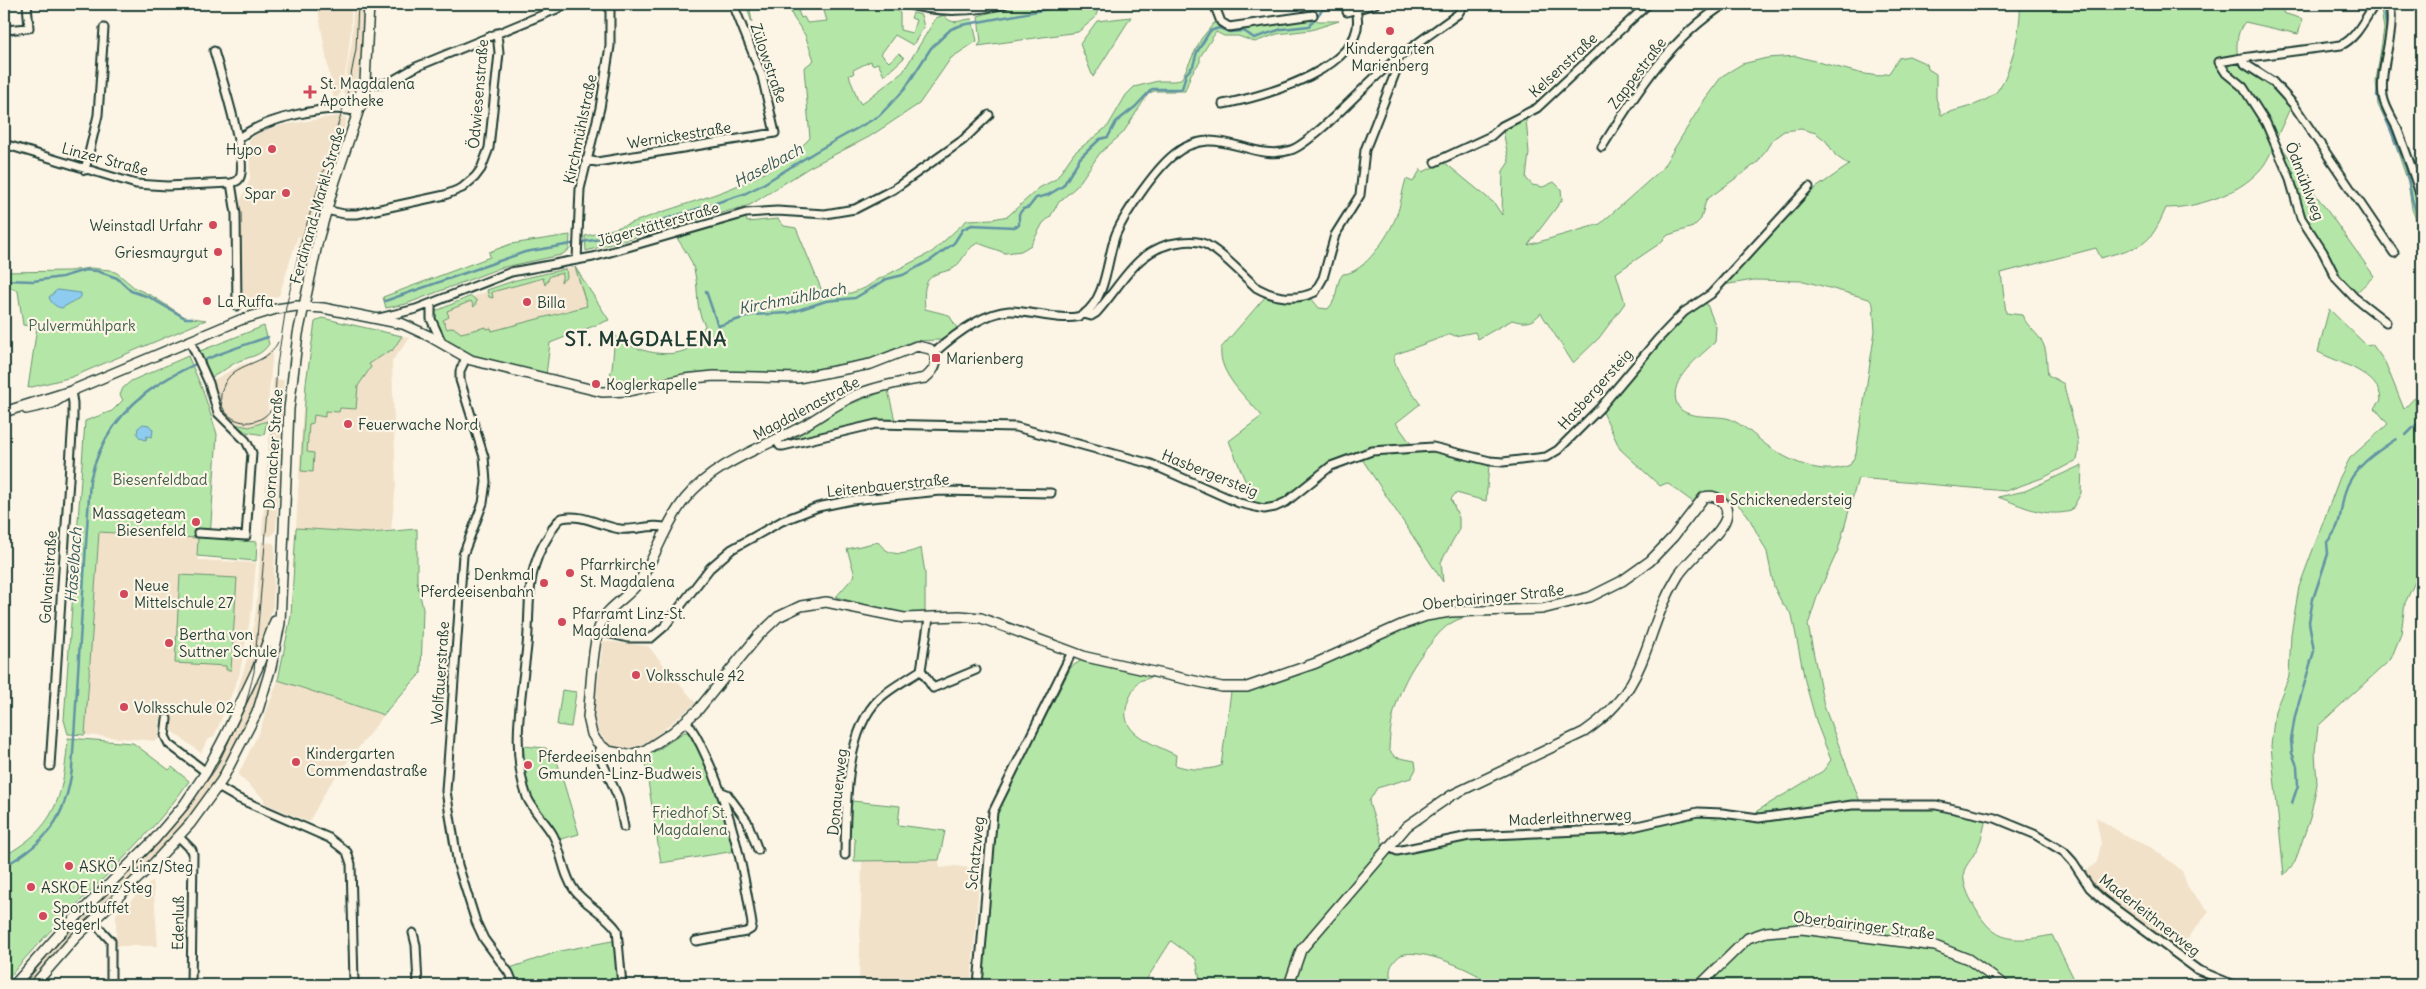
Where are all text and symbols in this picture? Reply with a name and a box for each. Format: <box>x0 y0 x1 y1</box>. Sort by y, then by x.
street label: Zülowstraße <box>746 21 792 105</box>
marker: Kindergarten Marienberg <box>1384 25 1396 37</box>
street label: Kelsenstraße <box>1525 29 1601 101</box>
street label: Zappestraße <box>1604 33 1670 113</box>
street label: Ödwiesenstraße <box>464 38 492 150</box>
place label: Kindergarten Marienberg <box>1346 39 1435 75</box>
street label: Kirchmühlstraße <box>559 73 601 185</box>
place label: St. Magdalena Apotheke <box>320 74 415 110</box>
marker: St. Magdalena Apotheke <box>304 86 316 98</box>
street label: Wernickestraße <box>626 117 732 153</box>
street label: Ferdinand-Markl-Straße <box>285 124 349 286</box>
street label: Linzer Straße <box>60 138 150 180</box>
water label: Haselbach <box>730 138 807 192</box>
street label: Ödmühlweg <box>2281 139 2329 223</box>
place label: Hypo <box>226 140 262 159</box>
marker: Hypo <box>266 143 278 155</box>
place label: Spar <box>244 184 276 203</box>
marker: Spar <box>280 187 292 199</box>
street label: Jägerstätterstraße <box>595 198 721 250</box>
place label: Weinstadl Urfahr <box>89 216 203 235</box>
marker: Weinstadl Urfahr <box>207 219 219 231</box>
place label: Griesmayrgut <box>114 243 208 262</box>
marker: Griesmayrgut <box>212 246 224 258</box>
water label: Kirchmühlbach <box>737 278 848 318</box>
place label: La Ruffa <box>217 292 274 311</box>
place label: Billa <box>537 293 566 312</box>
marker: La Ruffa <box>201 295 213 307</box>
marker: Billa <box>521 296 533 308</box>
park label: Pulvermühlpark <box>28 316 136 335</box>
district label: ST. MAGDALENA <box>565 326 727 351</box>
street label: Hasbergersteig <box>1554 345 1636 433</box>
place label: Marienberg <box>946 349 1024 368</box>
marker: Marienberg <box>930 352 942 364</box>
street label: Magdalenastraße <box>750 372 862 444</box>
place label: Koglerkapelle <box>606 375 697 394</box>
marker: Koglerkapelle <box>590 378 602 390</box>
street label: Dornacher Straße <box>259 388 287 510</box>
place label: Feuerwache Nord <box>358 415 478 434</box>
marker: Feuerwache Nord <box>342 418 354 430</box>
street label: Hasbergersteig <box>1159 445 1261 501</box>
street label: Leitenbauerstraße <box>826 469 950 501</box>
park label: Biesenfeldbad <box>112 470 208 489</box>
place label: Schickenedersteig <box>1730 490 1853 509</box>
marker: Schickenedersteig <box>1714 493 1726 505</box>
place label: Massageteam Biesenfeld <box>92 504 186 540</box>
marker: Massageteam Biesenfeld <box>190 516 202 528</box>
water label: Haselbach <box>60 526 86 603</box>
street label: Galvanistraße <box>35 530 61 624</box>
place label: Pfarrkirche St. Magdalena <box>580 555 675 591</box>
place label: Denkmal Pferdeeisenbahn <box>420 565 534 601</box>
marker: Pfarrkirche St. Magdalena <box>564 567 576 579</box>
place label: Neue Mittelschule 27 <box>134 576 233 612</box>
marker: Denkmal Pferdeeisenbahn <box>538 577 550 589</box>
street label: Oberbairinger Straße <box>1421 580 1565 614</box>
marker: Neue Mittelschule 27 <box>118 588 130 600</box>
place label: Pfarramt Linz-St. Magdalena <box>572 604 686 640</box>
marker: Pfarramt Linz-St. Magdalena <box>556 616 568 628</box>
street label: Wolfauerstraße <box>427 621 453 725</box>
place label: Bertha von Suttner Schule <box>179 625 277 661</box>
marker: Bertha von Suttner Schule <box>163 637 175 649</box>
place label: Volksschule 42 <box>646 666 745 685</box>
marker: Volksschule 42 <box>630 669 642 681</box>
place label: Volksschule 02 <box>134 698 234 717</box>
marker: Volksschule 02 <box>118 701 130 713</box>
place label: Kindergarten Commendastraße <box>306 744 427 780</box>
place label: Pferdeeisenbahn Gmunden-Linz-Budweis <box>538 747 702 783</box>
street label: Donauerweg <box>823 748 851 836</box>
marker: Kindergarten Commendastraße <box>290 756 302 768</box>
marker: Pferdeeisenbahn Gmunden-Linz-Budweis <box>522 759 534 771</box>
park label: Friedhof St. Magdalena <box>652 803 728 839</box>
street label: Maderleithnerweg <box>1508 804 1632 830</box>
street label: Schatzweg <box>962 815 988 891</box>
place label: ASKÖ - Linz/Steg <box>79 857 193 876</box>
marker: ASKÖ - Linz/Steg <box>63 860 75 872</box>
street label: Maderleithnerweg <box>2096 870 2204 960</box>
place label: ASKOE Linz Steg <box>41 878 152 897</box>
marker: ASKOE Linz Steg <box>25 881 37 893</box>
street label: Edenluß <box>168 896 188 950</box>
place label: Sportbuffet Stegerl <box>53 898 129 934</box>
street label: Oberbairinger Straße <box>1792 907 1936 943</box>
marker: Sportbuffet Stegerl <box>37 910 49 922</box>

